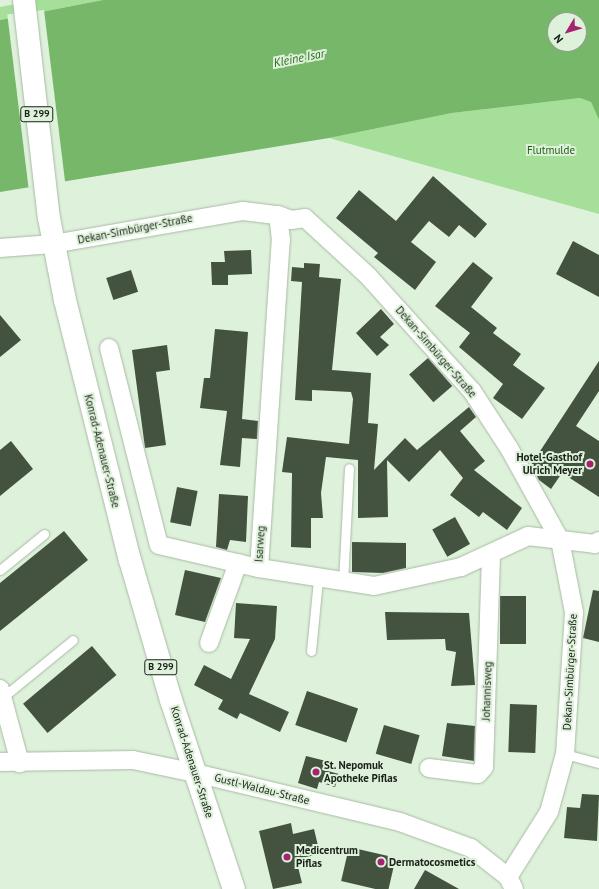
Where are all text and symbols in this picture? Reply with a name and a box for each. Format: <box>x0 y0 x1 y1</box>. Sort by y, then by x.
north arrow <box>547 12 587 52</box>
text: N <box>551 32 566 46</box>
water label: Kleine Isar <box>272 46 326 70</box>
road number: B 299 <box>20 106 54 122</box>
park label: Flutmulde <box>527 143 575 157</box>
street label: Dekan-Simbürger-Straße <box>76 211 194 247</box>
street label: Dekan-Simbürger-Straße <box>393 304 479 400</box>
street label: Konrad-Adenauer-Straße <box>81 393 123 509</box>
place label: Hotel-Gasthof Ulrich Meyer <box>516 451 582 477</box>
marker: Hotel-Gasthof Ulrich Meyer <box>585 459 595 469</box>
street label: Isarweg <box>252 525 268 563</box>
street label: Dekan-Simbürger-Straße <box>560 613 580 731</box>
road number: B 299 <box>144 659 178 675</box>
street label: Johannisweg <box>479 661 495 721</box>
street label: Konrad-Adenauer-Straße <box>168 704 216 820</box>
place label: St. Nepomuk Apotheke Piflas <box>324 759 397 785</box>
marker: St. Nepomuk Apotheke Piflas <box>311 767 321 777</box>
street label: Gustl-Waldau-Straße <box>213 771 311 807</box>
place label: Medicentrum Piflas <box>296 844 358 870</box>
marker: Medicentrum Piflas <box>281 851 293 863</box>
place label: Dermatocosmetics <box>389 855 475 869</box>
marker: Dermatocosmetics <box>376 857 386 867</box>

